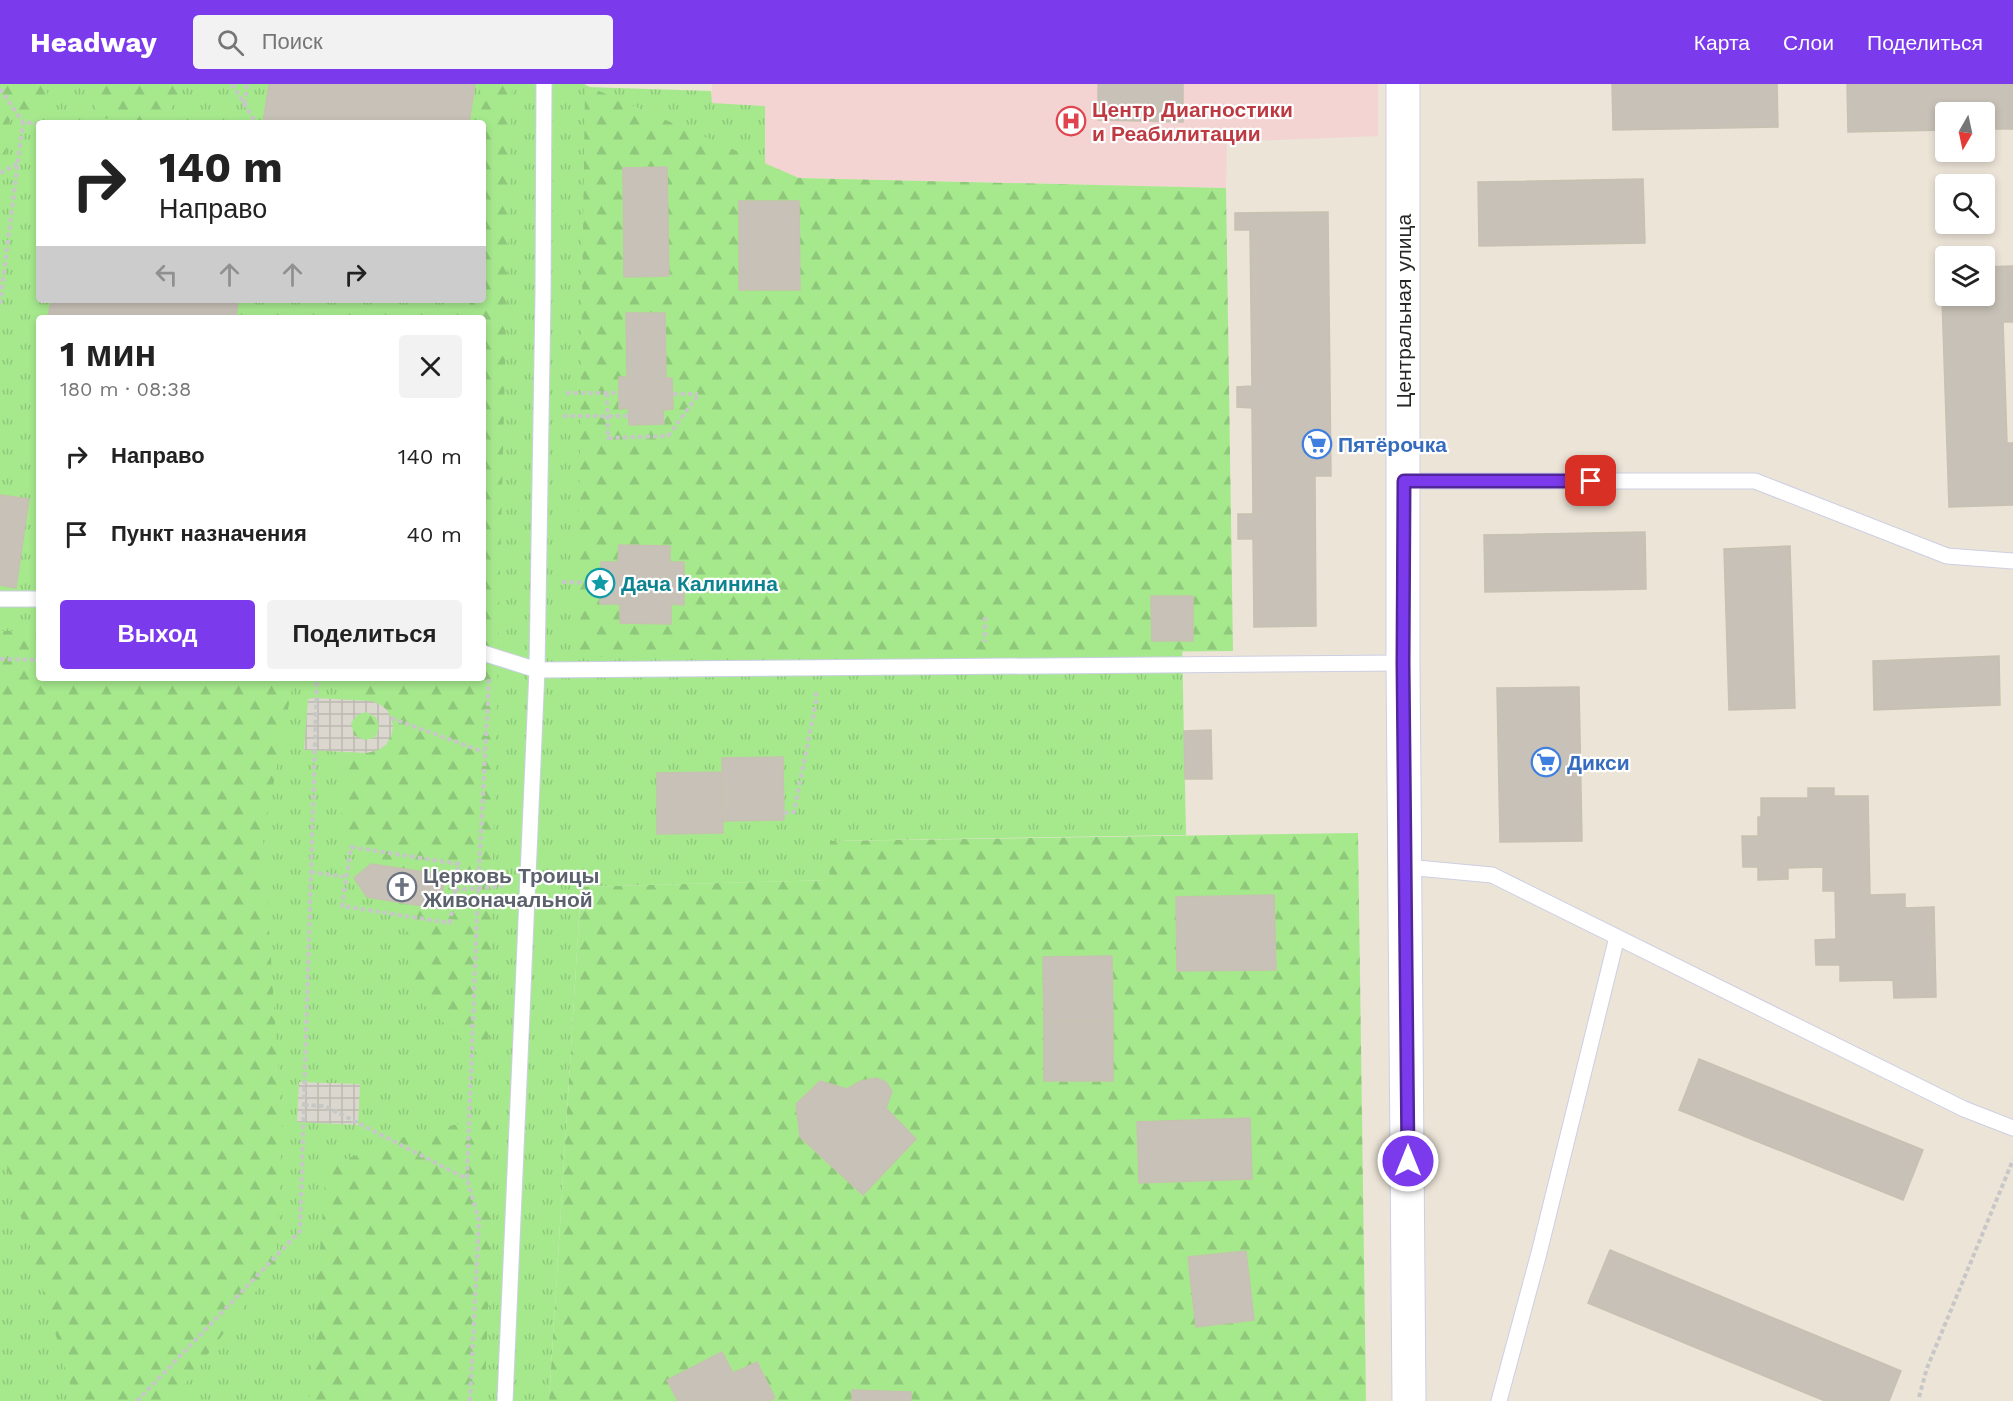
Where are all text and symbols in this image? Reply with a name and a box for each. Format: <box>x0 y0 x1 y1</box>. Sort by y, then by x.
search box <box>193 15 613 69</box>
text: Headway <box>30 26 157 59</box>
icon: search <box>214 26 247 59</box>
text: Поиск <box>262 29 323 54</box>
text: Карта <box>1694 30 1750 55</box>
text: Слои <box>1783 30 1834 55</box>
text: Поделиться <box>1867 30 1983 55</box>
place label: Центр Диагностики и Реабилитации <box>1092 97 1293 146</box>
north arrow <box>1935 102 1995 162</box>
map controls <box>1935 102 1995 306</box>
hospital icon: Центр Диагностики и Реабилитации <box>1055 105 1087 137</box>
text: 140 m <box>159 143 283 192</box>
icon: right <box>60 144 138 222</box>
button: search <box>1935 174 1995 234</box>
text: Направо <box>159 193 267 225</box>
street label: Центральная улица <box>1391 213 1416 408</box>
button: layers <box>1935 246 1995 306</box>
icon: left <box>150 258 183 291</box>
icon: ahead <box>213 258 246 291</box>
icon: ahead <box>276 258 309 291</box>
icon: right <box>339 258 372 291</box>
text: 1 мин <box>60 333 156 375</box>
button: close <box>399 335 462 398</box>
text: 180 m · 08:38 <box>60 377 191 401</box>
supermarket icon: Пятёрочка <box>1301 428 1333 460</box>
place label: Пятёрочка <box>1338 432 1447 457</box>
icon: right <box>60 440 93 473</box>
text: Направо <box>111 443 205 468</box>
text: 140 m <box>398 444 462 469</box>
pin <box>1565 455 1616 506</box>
icon: arrive <box>1574 464 1607 497</box>
icon: arrive <box>60 518 93 551</box>
text: Пункт назначения <box>111 521 307 546</box>
text: 40 m <box>406 522 462 547</box>
place icon: Дача Калинина <box>584 567 616 599</box>
place label: Дача Калинина <box>621 571 778 596</box>
button: Выход <box>60 600 255 669</box>
button: Поделиться <box>267 600 462 669</box>
supermarket icon: Дикси <box>1530 746 1562 778</box>
place label: Дикси <box>1567 750 1630 775</box>
place label: Церковь Троицы Живоначальной <box>422 863 599 912</box>
church icon: Церковь Троицы Живоначальной <box>386 871 418 903</box>
position arrow <box>1376 1129 1440 1193</box>

